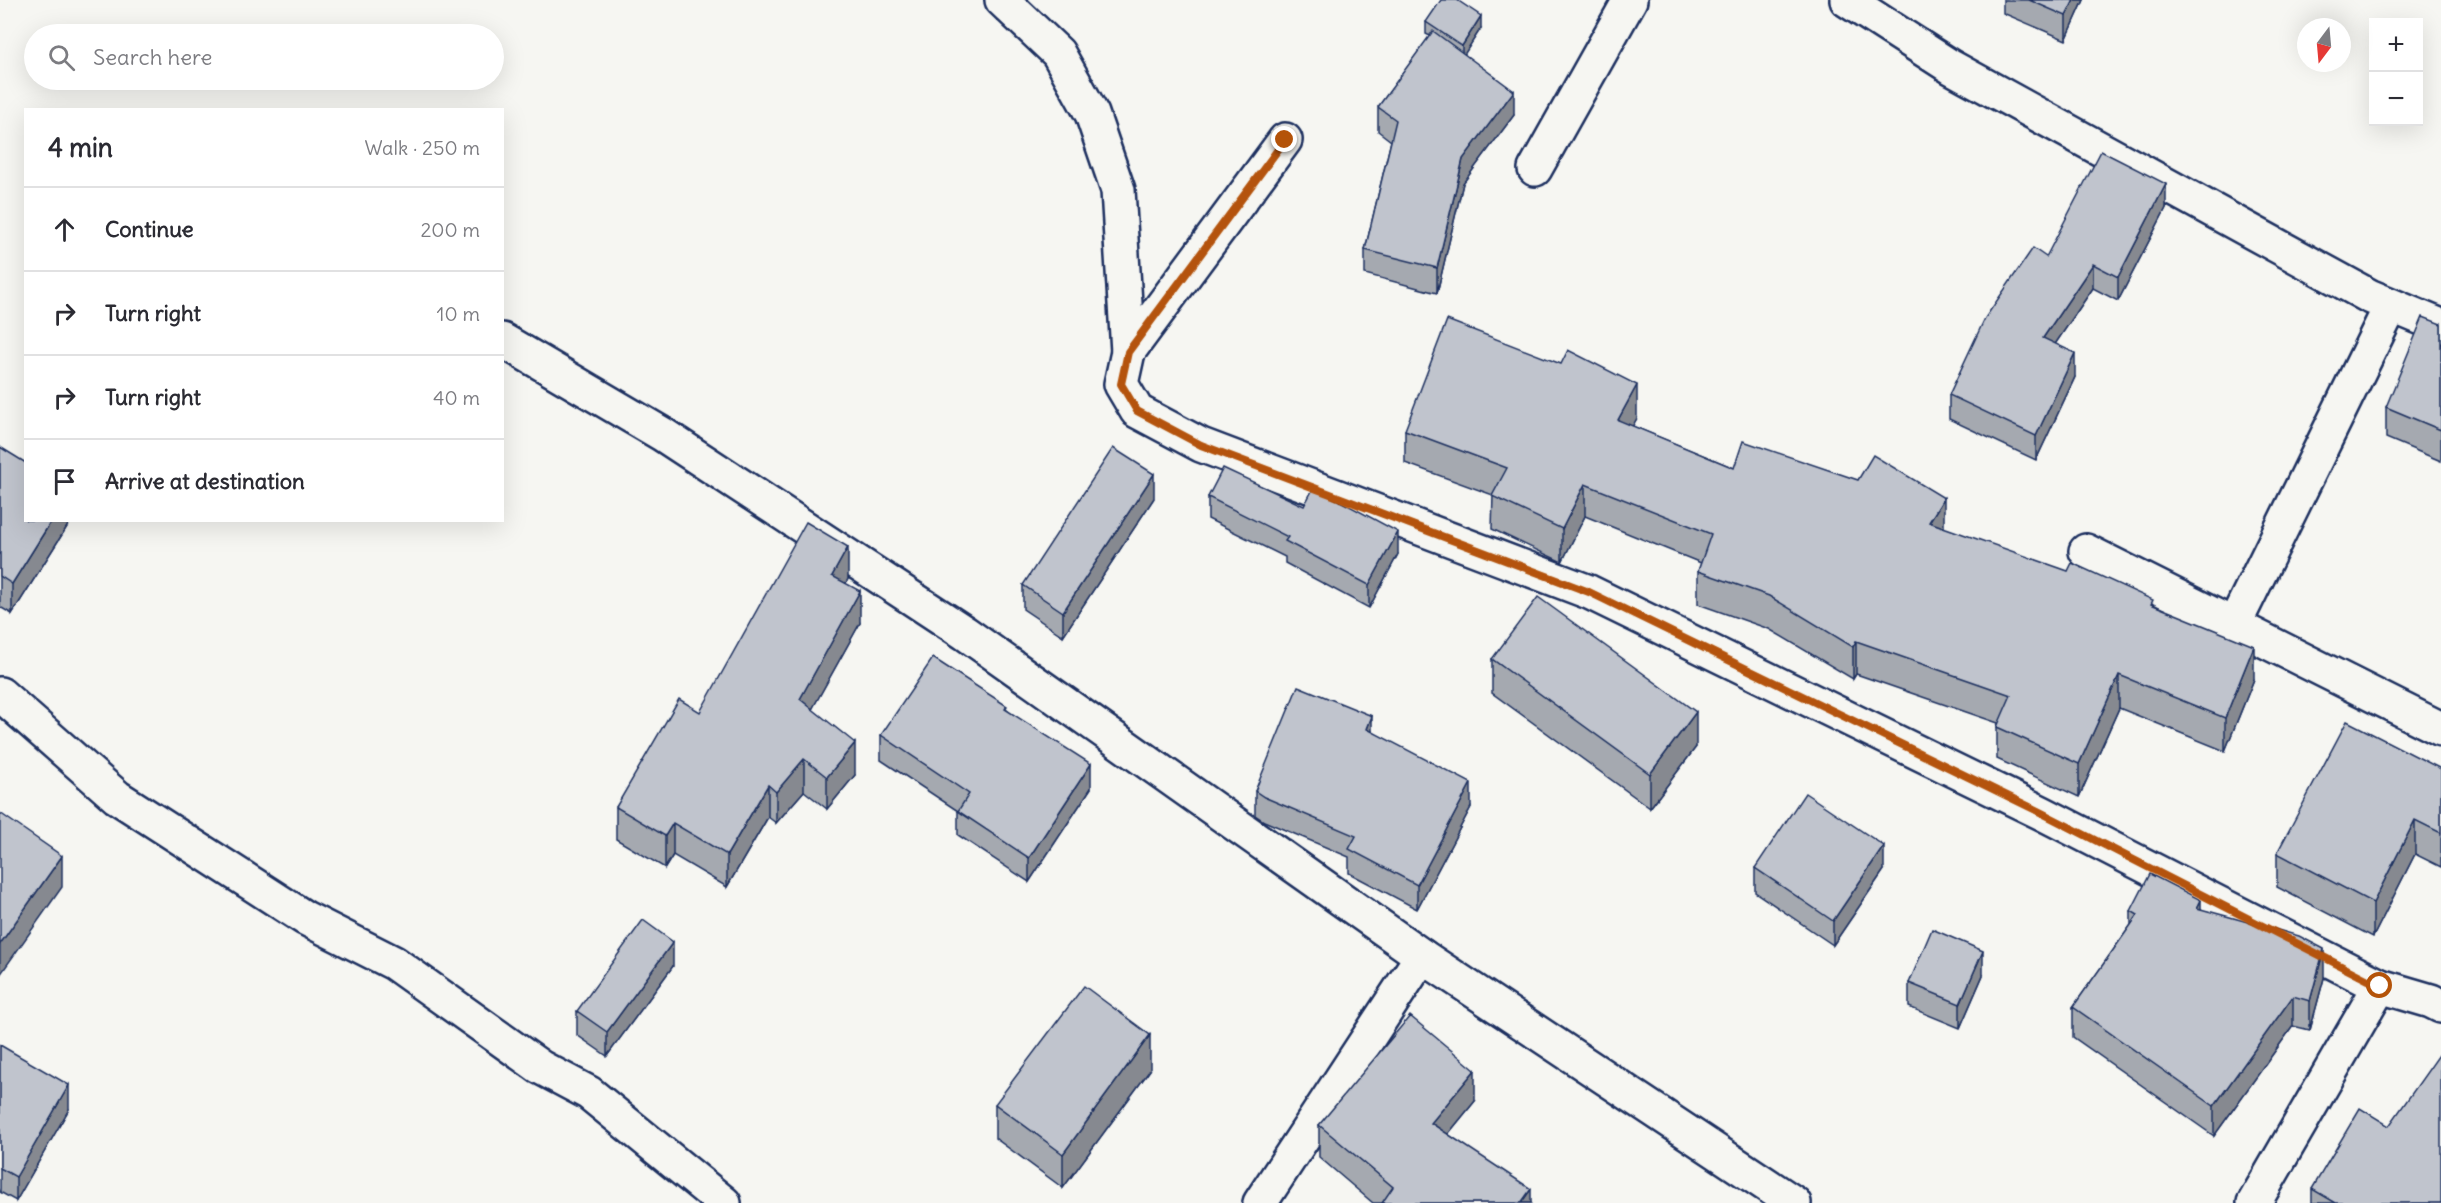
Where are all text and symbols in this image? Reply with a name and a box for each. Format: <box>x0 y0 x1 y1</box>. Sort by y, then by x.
north arrow <box>2297 18 2351 72</box>
map controls <box>2369 18 2423 126</box>
button: + <box>2369 18 2423 72</box>
search box <box>24 24 504 90</box>
icon: search <box>45 41 78 74</box>
text: Search here <box>93 43 212 71</box>
button: − <box>2369 72 2423 126</box>
route end <box>1271 126 1297 152</box>
text: 4 min <box>48 131 113 164</box>
text: Walk · 250 m <box>365 135 480 160</box>
icon: ahead <box>48 213 81 246</box>
text: Continue <box>105 215 194 243</box>
text: 200 m <box>420 217 480 242</box>
icon: right <box>48 297 81 330</box>
text: Turn right <box>105 299 201 327</box>
text: 10 m <box>437 301 480 326</box>
icon: right <box>48 381 81 414</box>
text: Turn right <box>105 383 201 411</box>
text: 40 m <box>433 385 480 410</box>
icon: arrive <box>48 465 81 498</box>
text: Arrive at destination <box>105 467 305 495</box>
route start <box>2366 972 2392 998</box>

